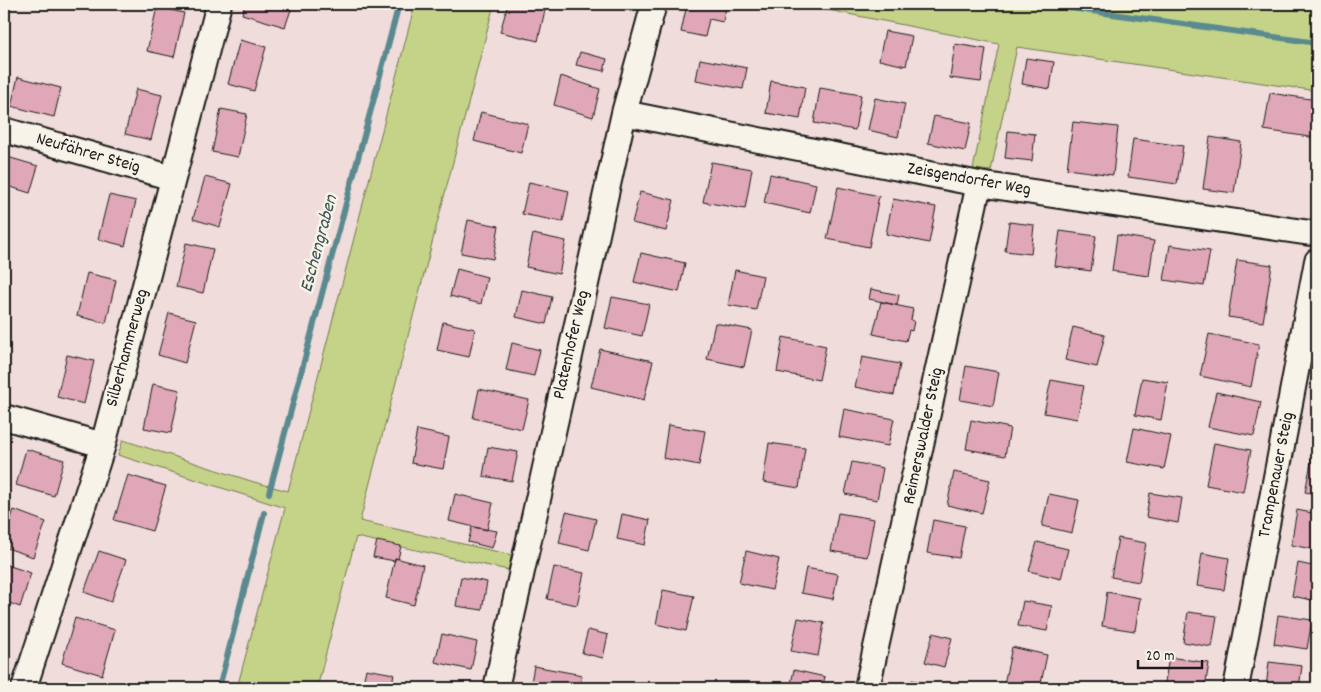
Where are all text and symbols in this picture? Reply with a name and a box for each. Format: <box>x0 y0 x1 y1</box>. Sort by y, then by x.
street label: Neufährer Steig <box>33 127 143 181</box>
street label: Zeisgendorfer Weg <box>905 157 1033 203</box>
water label: Eschengraben <box>294 191 346 296</box>
street label: Silberhammerweg <box>100 286 156 410</box>
street label: Platenhofer Weg <box>547 288 597 402</box>
street label: Reimerswalder Steig <box>897 365 951 507</box>
street label: Trampenauer Steig <box>1253 410 1301 540</box>
scale bar <box>1138 637 1202 669</box>
text: 20 m <box>1146 646 1174 668</box>

